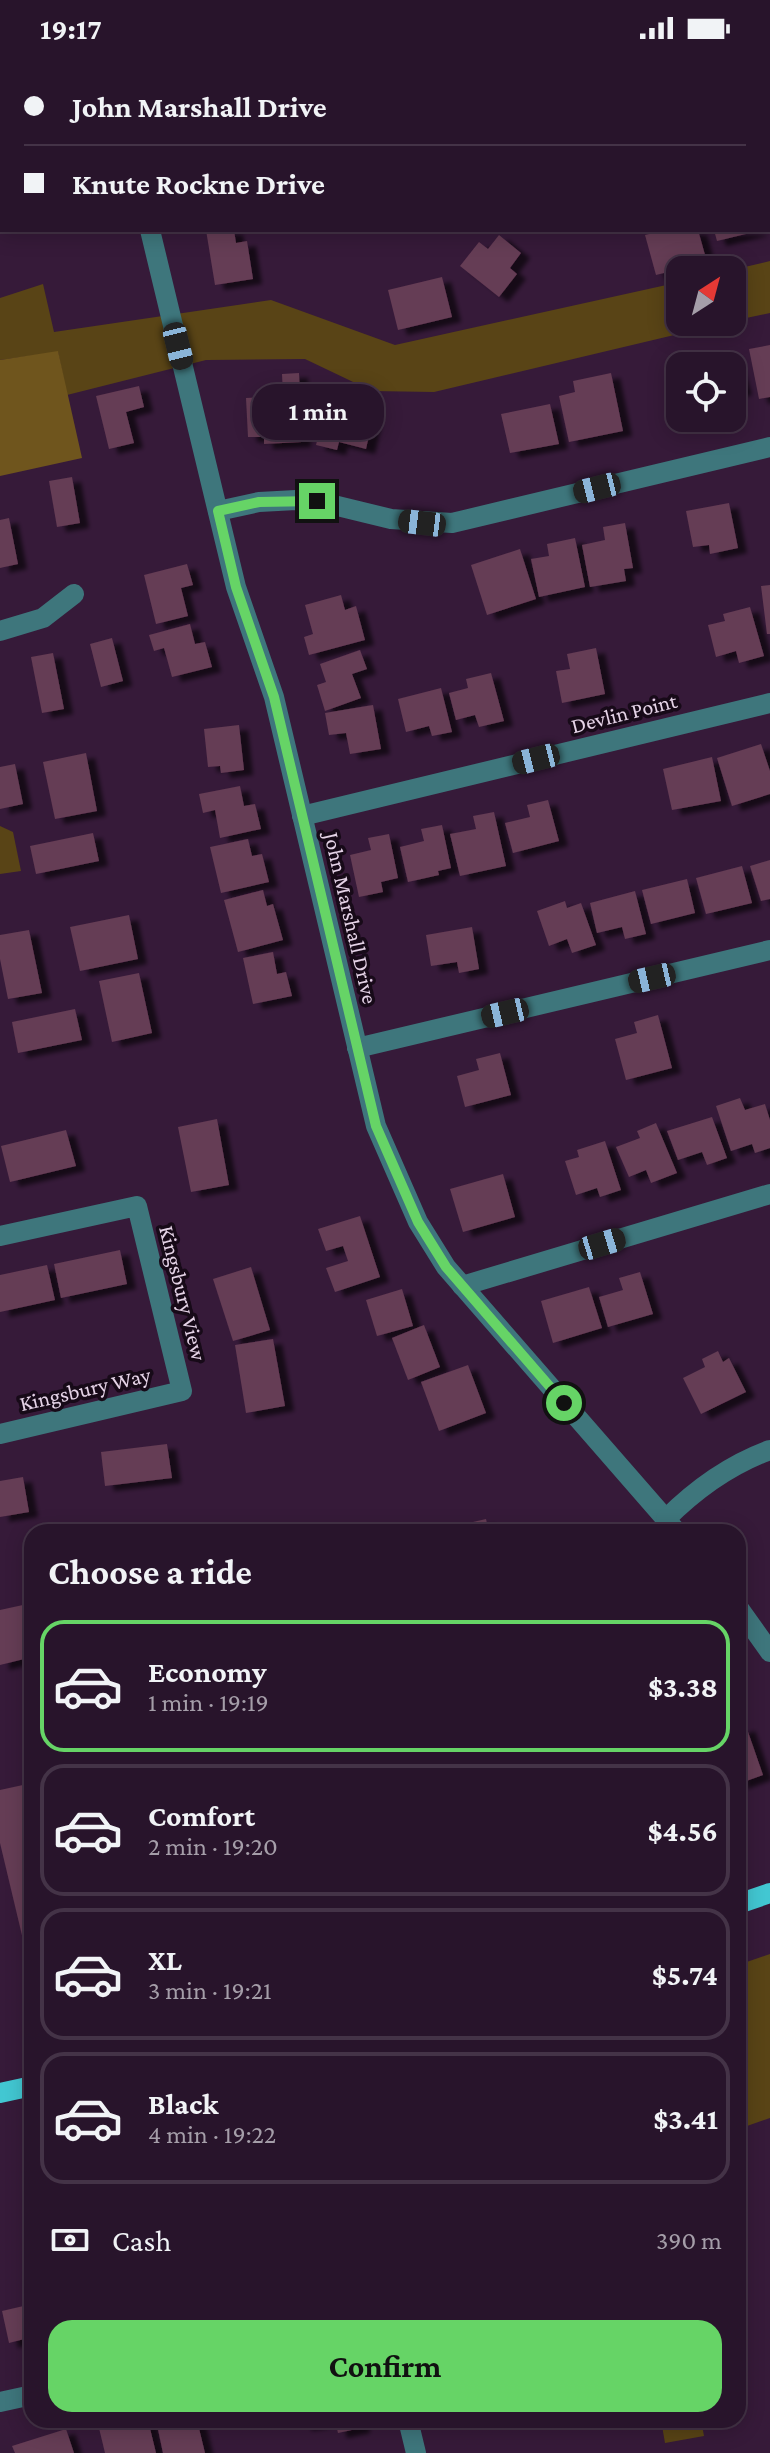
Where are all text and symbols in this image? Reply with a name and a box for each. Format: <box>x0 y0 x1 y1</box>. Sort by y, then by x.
text: 19:17 <box>40 12 102 45</box>
text: John Marshall Drive <box>72 90 327 123</box>
text: Knute Rockne Drive <box>72 167 325 200</box>
north arrow <box>666 256 746 336</box>
map controls <box>666 256 746 432</box>
car <box>161 320 195 372</box>
button: locate <box>666 352 746 432</box>
callout: 1 min <box>251 385 383 441</box>
text: 1 min <box>288 397 348 426</box>
car <box>571 471 623 505</box>
route end <box>299 483 335 519</box>
car <box>397 508 447 538</box>
street label: Devlin Point <box>568 688 680 738</box>
car <box>510 742 562 776</box>
street label: John Marshall Drive <box>319 828 383 1006</box>
car <box>626 961 678 995</box>
car <box>479 996 531 1030</box>
street label: Kingsbury View <box>154 1223 212 1364</box>
car <box>576 1226 628 1262</box>
street label: Kingsbury Way <box>17 1362 154 1416</box>
route start <box>546 1385 582 1421</box>
text: Choose a ride <box>48 1552 252 1592</box>
icon: car <box>52 1650 124 1722</box>
text: Economy <box>148 1655 267 1688</box>
text: $3.38 <box>648 1670 718 1703</box>
text: 1 min · 19:19 <box>148 1688 269 1717</box>
icon: car <box>52 1794 124 1866</box>
text: Comfort <box>148 1799 255 1832</box>
text: $4.56 <box>647 1814 718 1847</box>
text: 2 min · 19:20 <box>148 1832 278 1861</box>
icon: car <box>52 1938 124 2010</box>
text: XL <box>148 1943 182 1976</box>
text: $5.74 <box>652 1958 718 1991</box>
text: 3 min · 19:21 <box>148 1976 272 2005</box>
icon: car <box>52 2082 124 2154</box>
text: Black <box>148 2087 219 2120</box>
text: $3.41 <box>653 2102 718 2135</box>
text: 4 min · 19:22 <box>148 2120 276 2149</box>
icon: cash <box>48 2218 92 2262</box>
text: Cash <box>112 2224 171 2257</box>
text: 390 m <box>656 2226 722 2255</box>
button: Confirm <box>48 2320 722 2412</box>

